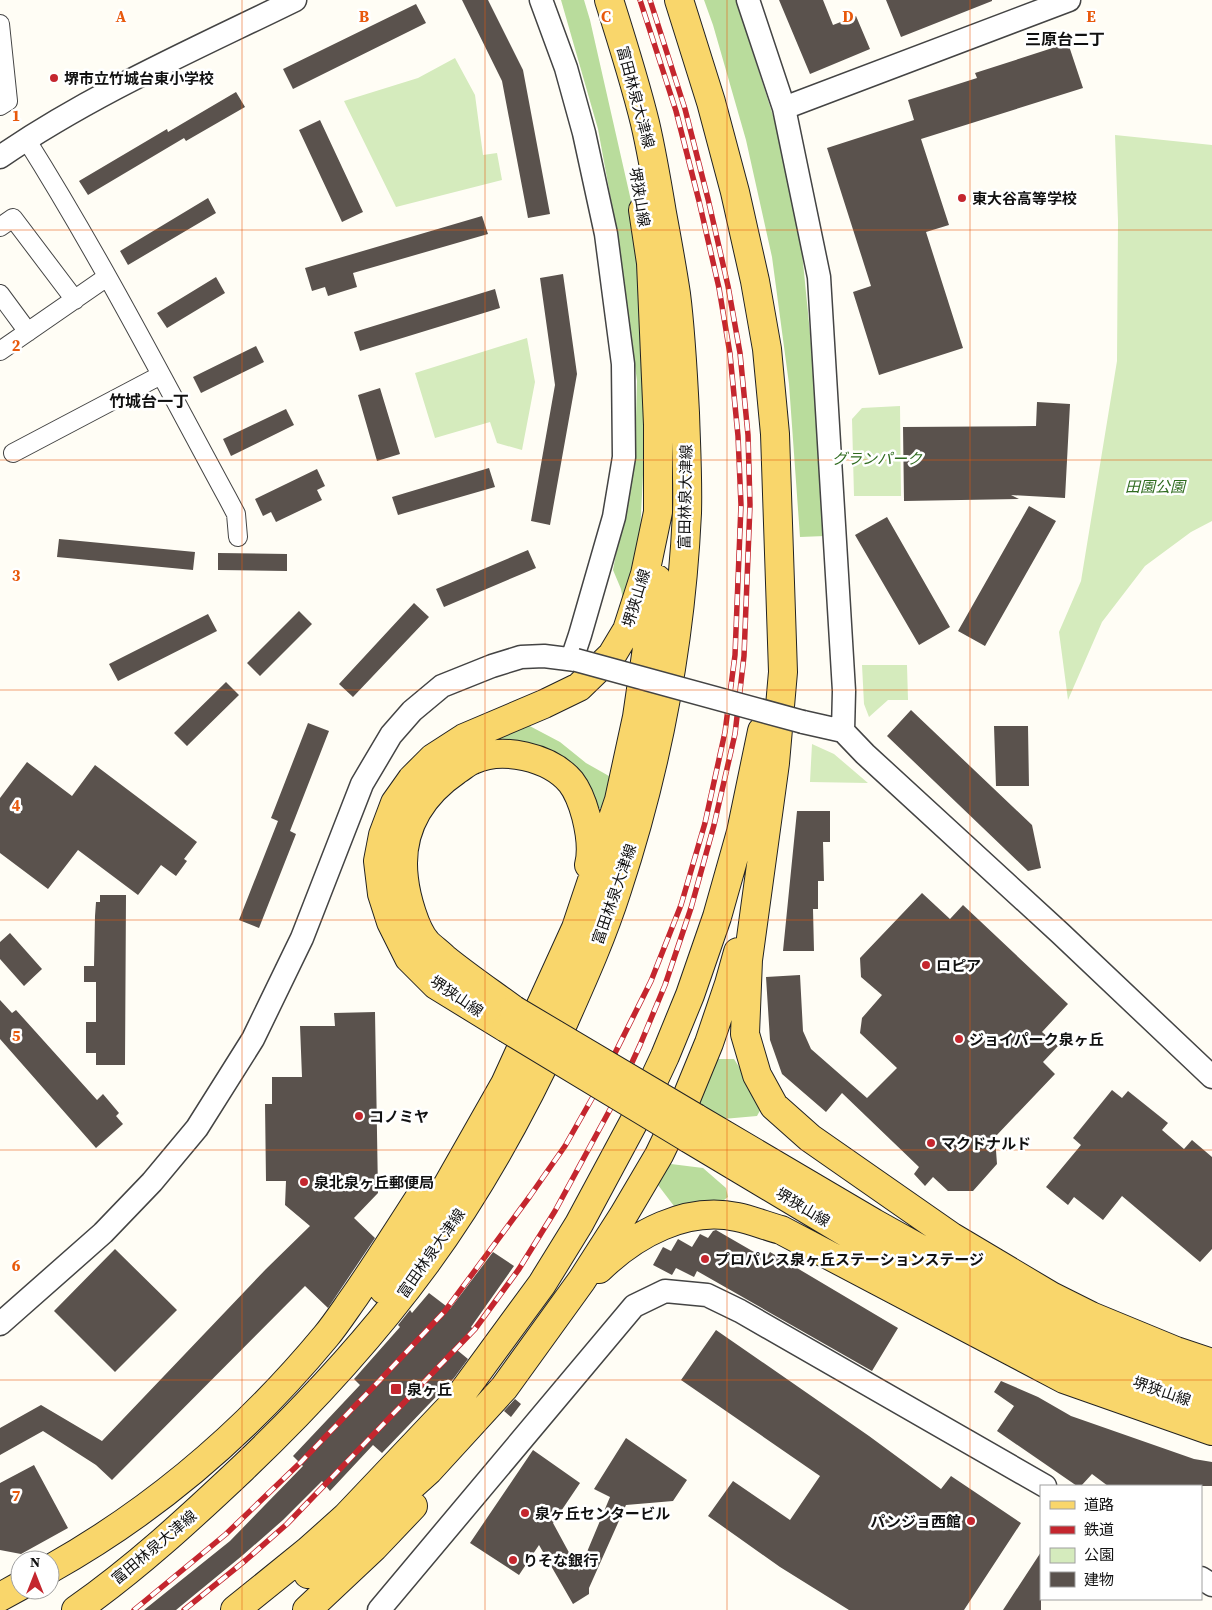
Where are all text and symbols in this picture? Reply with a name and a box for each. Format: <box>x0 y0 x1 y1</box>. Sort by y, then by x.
text: A <box>116 5 127 27</box>
text: B <box>359 5 370 27</box>
text: C <box>601 5 611 27</box>
text: D <box>842 5 854 27</box>
text: E <box>1086 5 1096 27</box>
district label: 三原台二丁 <box>1025 28 1105 50</box>
street label: 富田林泉大津線 <box>612 44 660 150</box>
place label: 堺市立竹城台東小学校 <box>64 68 214 89</box>
marker: 堺市立竹城台東小学校 <box>48 72 60 84</box>
text: 1 <box>12 104 20 126</box>
street label: 堺狭山線 <box>625 166 655 228</box>
place label: 東大谷高等学校 <box>972 188 1077 209</box>
marker: 東大谷高等学校 <box>956 192 968 204</box>
text: 2 <box>12 334 21 356</box>
district label: 竹城台一丁 <box>109 390 189 412</box>
street label: 富田林泉大津線 <box>674 444 696 550</box>
park label: グランパーク <box>832 448 923 469</box>
park label: 田園公園 <box>1125 476 1187 497</box>
text: 3 <box>12 564 21 586</box>
street label: 堺狭山線 <box>617 566 655 630</box>
text: 4 <box>12 794 21 816</box>
street label: 富田林泉大津線 <box>587 841 641 947</box>
place label: ロピア <box>936 955 981 976</box>
marker: ロピア <box>920 959 932 971</box>
street label: 堺狭山線 <box>426 971 488 1021</box>
text: 5 <box>12 1024 21 1046</box>
place label: ジョイパーク泉ヶ丘 <box>969 1029 1104 1050</box>
marker: ジョイパーク泉ヶ丘 <box>953 1033 965 1045</box>
place label: コノミヤ <box>369 1106 429 1127</box>
marker: コノミヤ <box>353 1110 365 1122</box>
place label: マクドナルド <box>941 1133 1031 1154</box>
marker: マクドナルド <box>925 1137 937 1149</box>
place label: 泉北泉ヶ丘郵便局 <box>314 1172 434 1193</box>
marker: 泉北泉ヶ丘郵便局 <box>298 1176 310 1188</box>
street label: 堺狭山線 <box>772 1183 834 1231</box>
street label: 富田林泉大津線 <box>392 1204 470 1302</box>
place label: プロパレス泉ヶ丘ステーションステージ <box>715 1249 984 1270</box>
marker: プロパレス泉ヶ丘ステーションステージ <box>699 1253 711 1265</box>
text: 6 <box>12 1254 21 1276</box>
street label: 堺狭山線 <box>1130 1371 1194 1411</box>
place label: 泉ヶ丘 <box>407 1379 452 1400</box>
marker: 泉ヶ丘 <box>389 1382 403 1396</box>
text: 7 <box>12 1484 21 1506</box>
legend <box>1040 1485 1202 1600</box>
text: 道路 <box>1084 1494 1114 1515</box>
place label: 泉ヶ丘センタービル <box>535 1503 670 1524</box>
street label: 富田林泉大津線 <box>107 1505 201 1589</box>
marker: 泉ヶ丘センタービル <box>519 1507 531 1519</box>
place label: パンジョ西館 <box>870 1511 961 1532</box>
marker: パンジョ西館 <box>965 1515 977 1527</box>
text: 鉄道 <box>1084 1519 1114 1540</box>
text: 公園 <box>1084 1544 1114 1565</box>
north arrow <box>10 1550 60 1600</box>
place label: りそな銀行 <box>523 1550 598 1571</box>
text: N <box>30 1552 40 1572</box>
marker: りそな銀行 <box>507 1554 519 1566</box>
text: 建物 <box>1084 1569 1114 1590</box>

